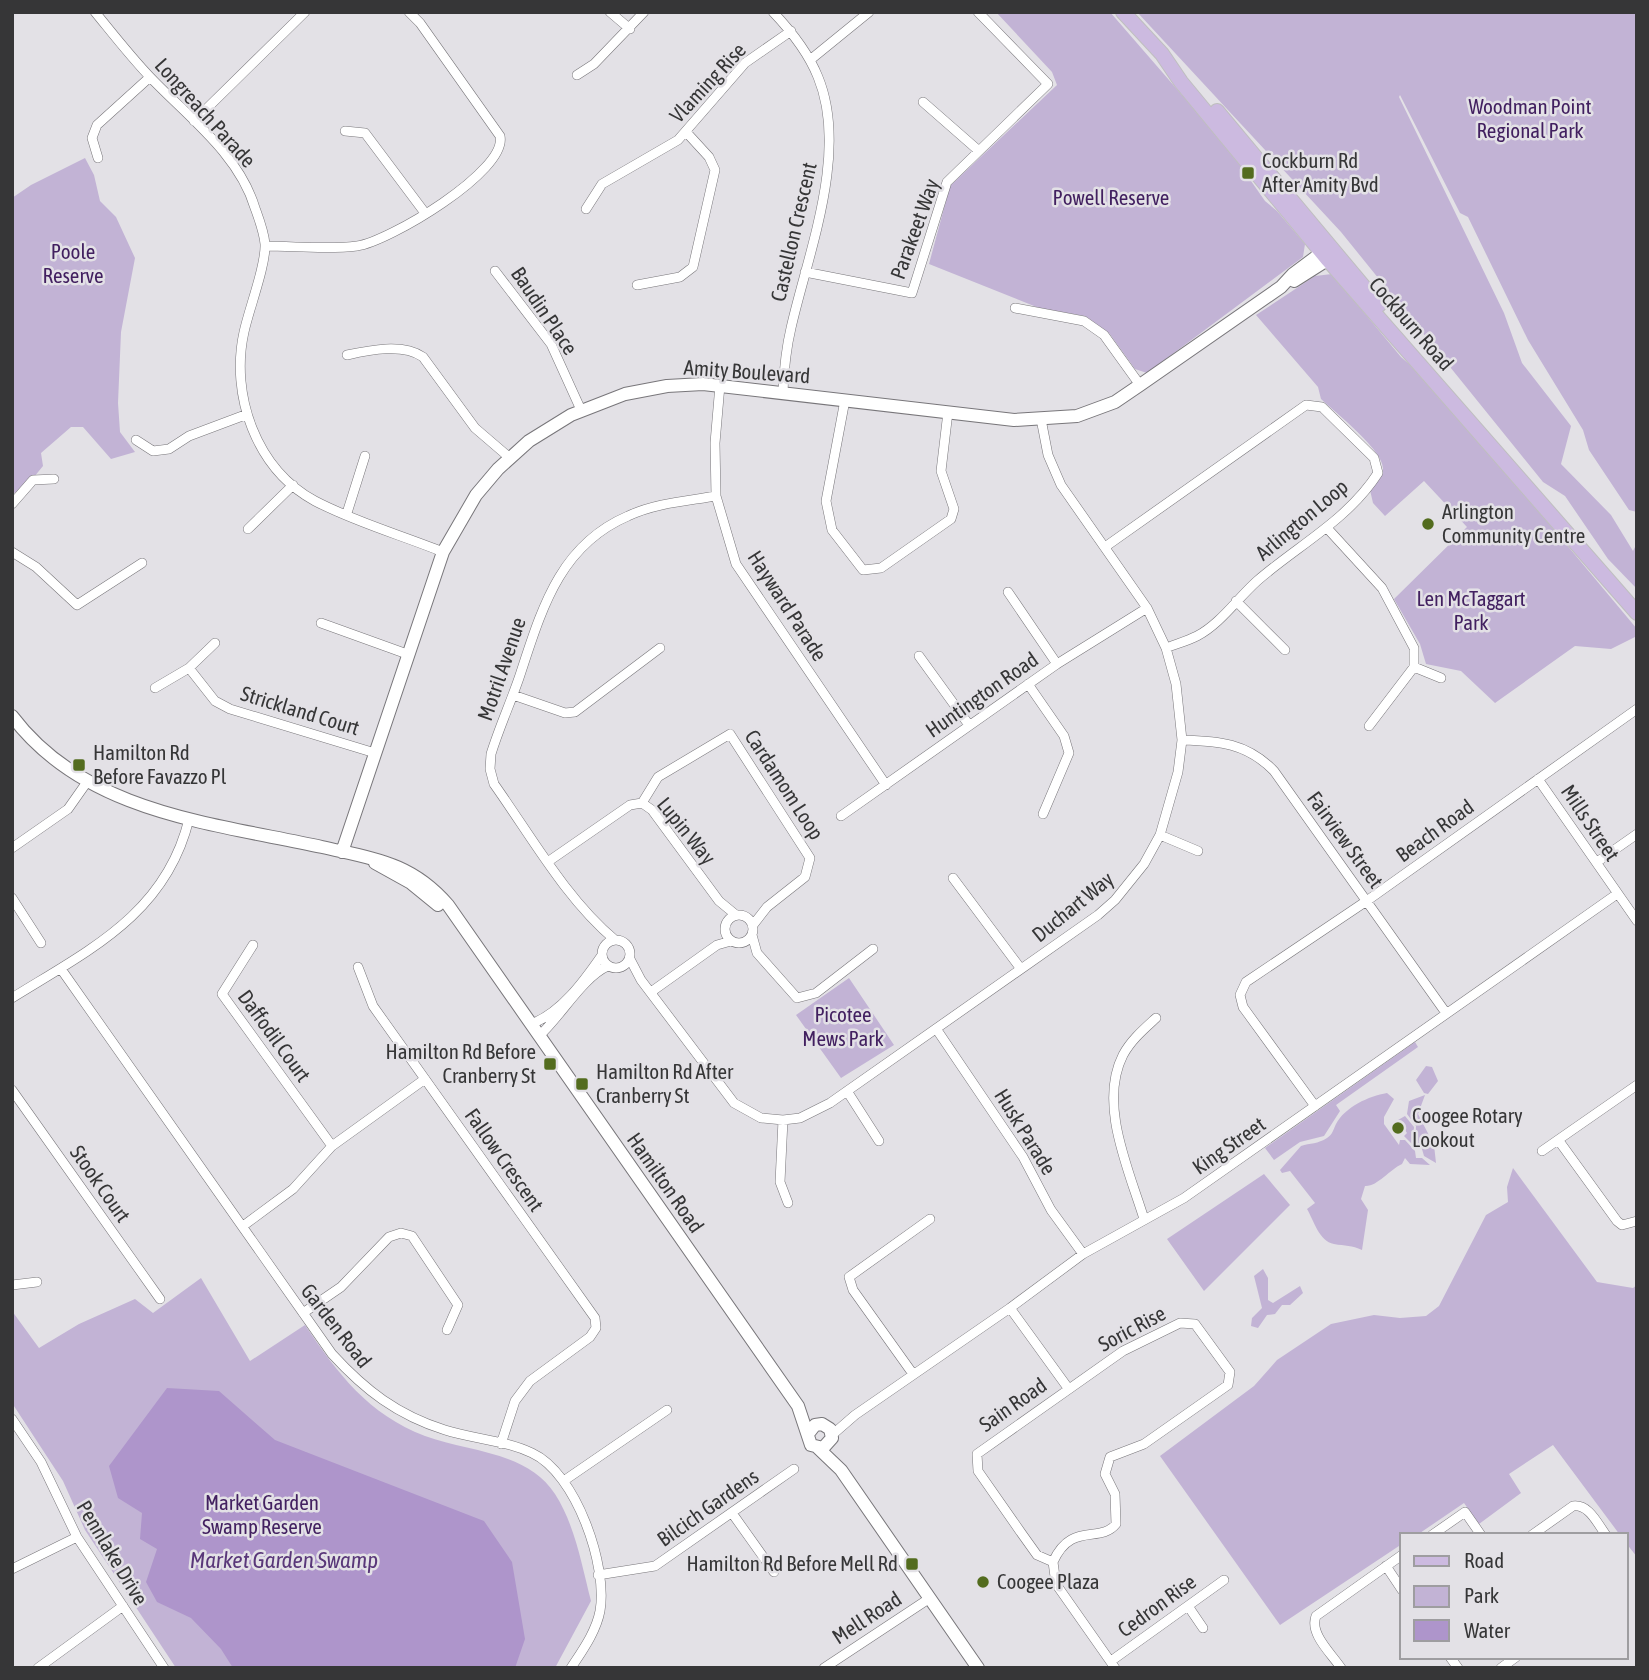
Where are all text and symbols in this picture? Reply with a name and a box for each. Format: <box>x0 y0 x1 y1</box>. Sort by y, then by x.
street label: Vlaming Rise <box>664 38 750 127</box>
street label: Longreach Parade <box>151 53 261 172</box>
park label: Woodman Point Regional Park <box>1468 94 1592 142</box>
place label: Cockburn Rd After Amity Bvd <box>1262 148 1379 196</box>
street label: Castellon Crescent <box>765 160 821 304</box>
marker: Cockburn Rd After Amity Bvd <box>1240 165 1256 181</box>
street label: Parakeet Way <box>885 175 943 282</box>
park label: Powell Reserve <box>1053 185 1169 209</box>
park label: Poole Reserve <box>42 239 104 287</box>
street label: Baudin Place <box>507 262 583 359</box>
street label: Cockburn Road <box>1365 272 1459 375</box>
street label: Amity Boulevard <box>683 355 811 387</box>
street label: Arlington Loop <box>1250 474 1352 565</box>
place label: Arlington Community Centre <box>1442 499 1585 547</box>
marker: Arlington Community Centre <box>1420 516 1436 532</box>
street label: Hayward Parade <box>743 546 832 665</box>
park label: Len McTaggart Park <box>1416 586 1526 634</box>
street label: Motril Avenue <box>472 614 530 723</box>
street label: Huntington Road <box>921 647 1042 742</box>
street label: Strickland Court <box>238 681 362 739</box>
street label: Cardamom Loop <box>740 725 829 844</box>
place label: Hamilton Rd Before Favazzo Pl <box>93 740 227 788</box>
marker: Hamilton Rd Before Favazzo Pl <box>71 757 87 773</box>
street label: Mills Street <box>1557 780 1625 865</box>
street label: Fairview Street <box>1303 787 1389 892</box>
street label: Lupin Way <box>653 792 721 869</box>
street label: Beach Road <box>1391 794 1478 866</box>
street label: Duchart Way <box>1027 866 1118 946</box>
street label: Daffodil Court <box>234 985 316 1086</box>
park label: Picotee Mews Park <box>802 1002 884 1050</box>
place label: Hamilton Rd Before Cranberry St <box>386 1039 536 1087</box>
marker: Hamilton Rd Before Cranberry St <box>542 1056 558 1072</box>
place label: Hamilton Rd After Cranberry St <box>596 1059 734 1107</box>
marker: Hamilton Rd After Cranberry St <box>574 1076 590 1092</box>
street label: Husk Parade <box>990 1084 1062 1179</box>
street label: Fallow Crescent <box>461 1103 549 1215</box>
place label: Coogee Rotary Lookout <box>1412 1103 1523 1151</box>
street label: King Street <box>1187 1111 1269 1179</box>
marker: Coogee Rotary Lookout <box>1390 1120 1406 1136</box>
street label: Hamilton Road <box>623 1128 709 1237</box>
street label: Stook Court <box>66 1140 136 1226</box>
street label: Garden Road <box>297 1279 377 1372</box>
street label: Soric Rise <box>1094 1300 1169 1356</box>
street label: Sain Road <box>974 1372 1051 1436</box>
street label: Bilcich Gardens <box>652 1464 763 1551</box>
park label: Market Garden Swamp Reserve <box>202 1490 322 1538</box>
street label: Pennlake Drive <box>72 1496 153 1609</box>
legend <box>1400 1533 1628 1659</box>
water label: Market Garden Swamp <box>190 1547 378 1573</box>
text: Road <box>1464 1548 1504 1572</box>
place label: Hamilton Rd Before Mell Rd <box>687 1551 898 1575</box>
marker: Hamilton Rd Before Mell Rd <box>904 1556 920 1572</box>
place label: Coogee Plaza <box>997 1569 1100 1593</box>
street label: Cedron Rise <box>1113 1569 1200 1641</box>
marker: Coogee Plaza <box>975 1574 991 1590</box>
text: Park <box>1464 1583 1499 1607</box>
street label: Mell Road <box>827 1586 906 1648</box>
text: Water <box>1464 1618 1511 1642</box>

